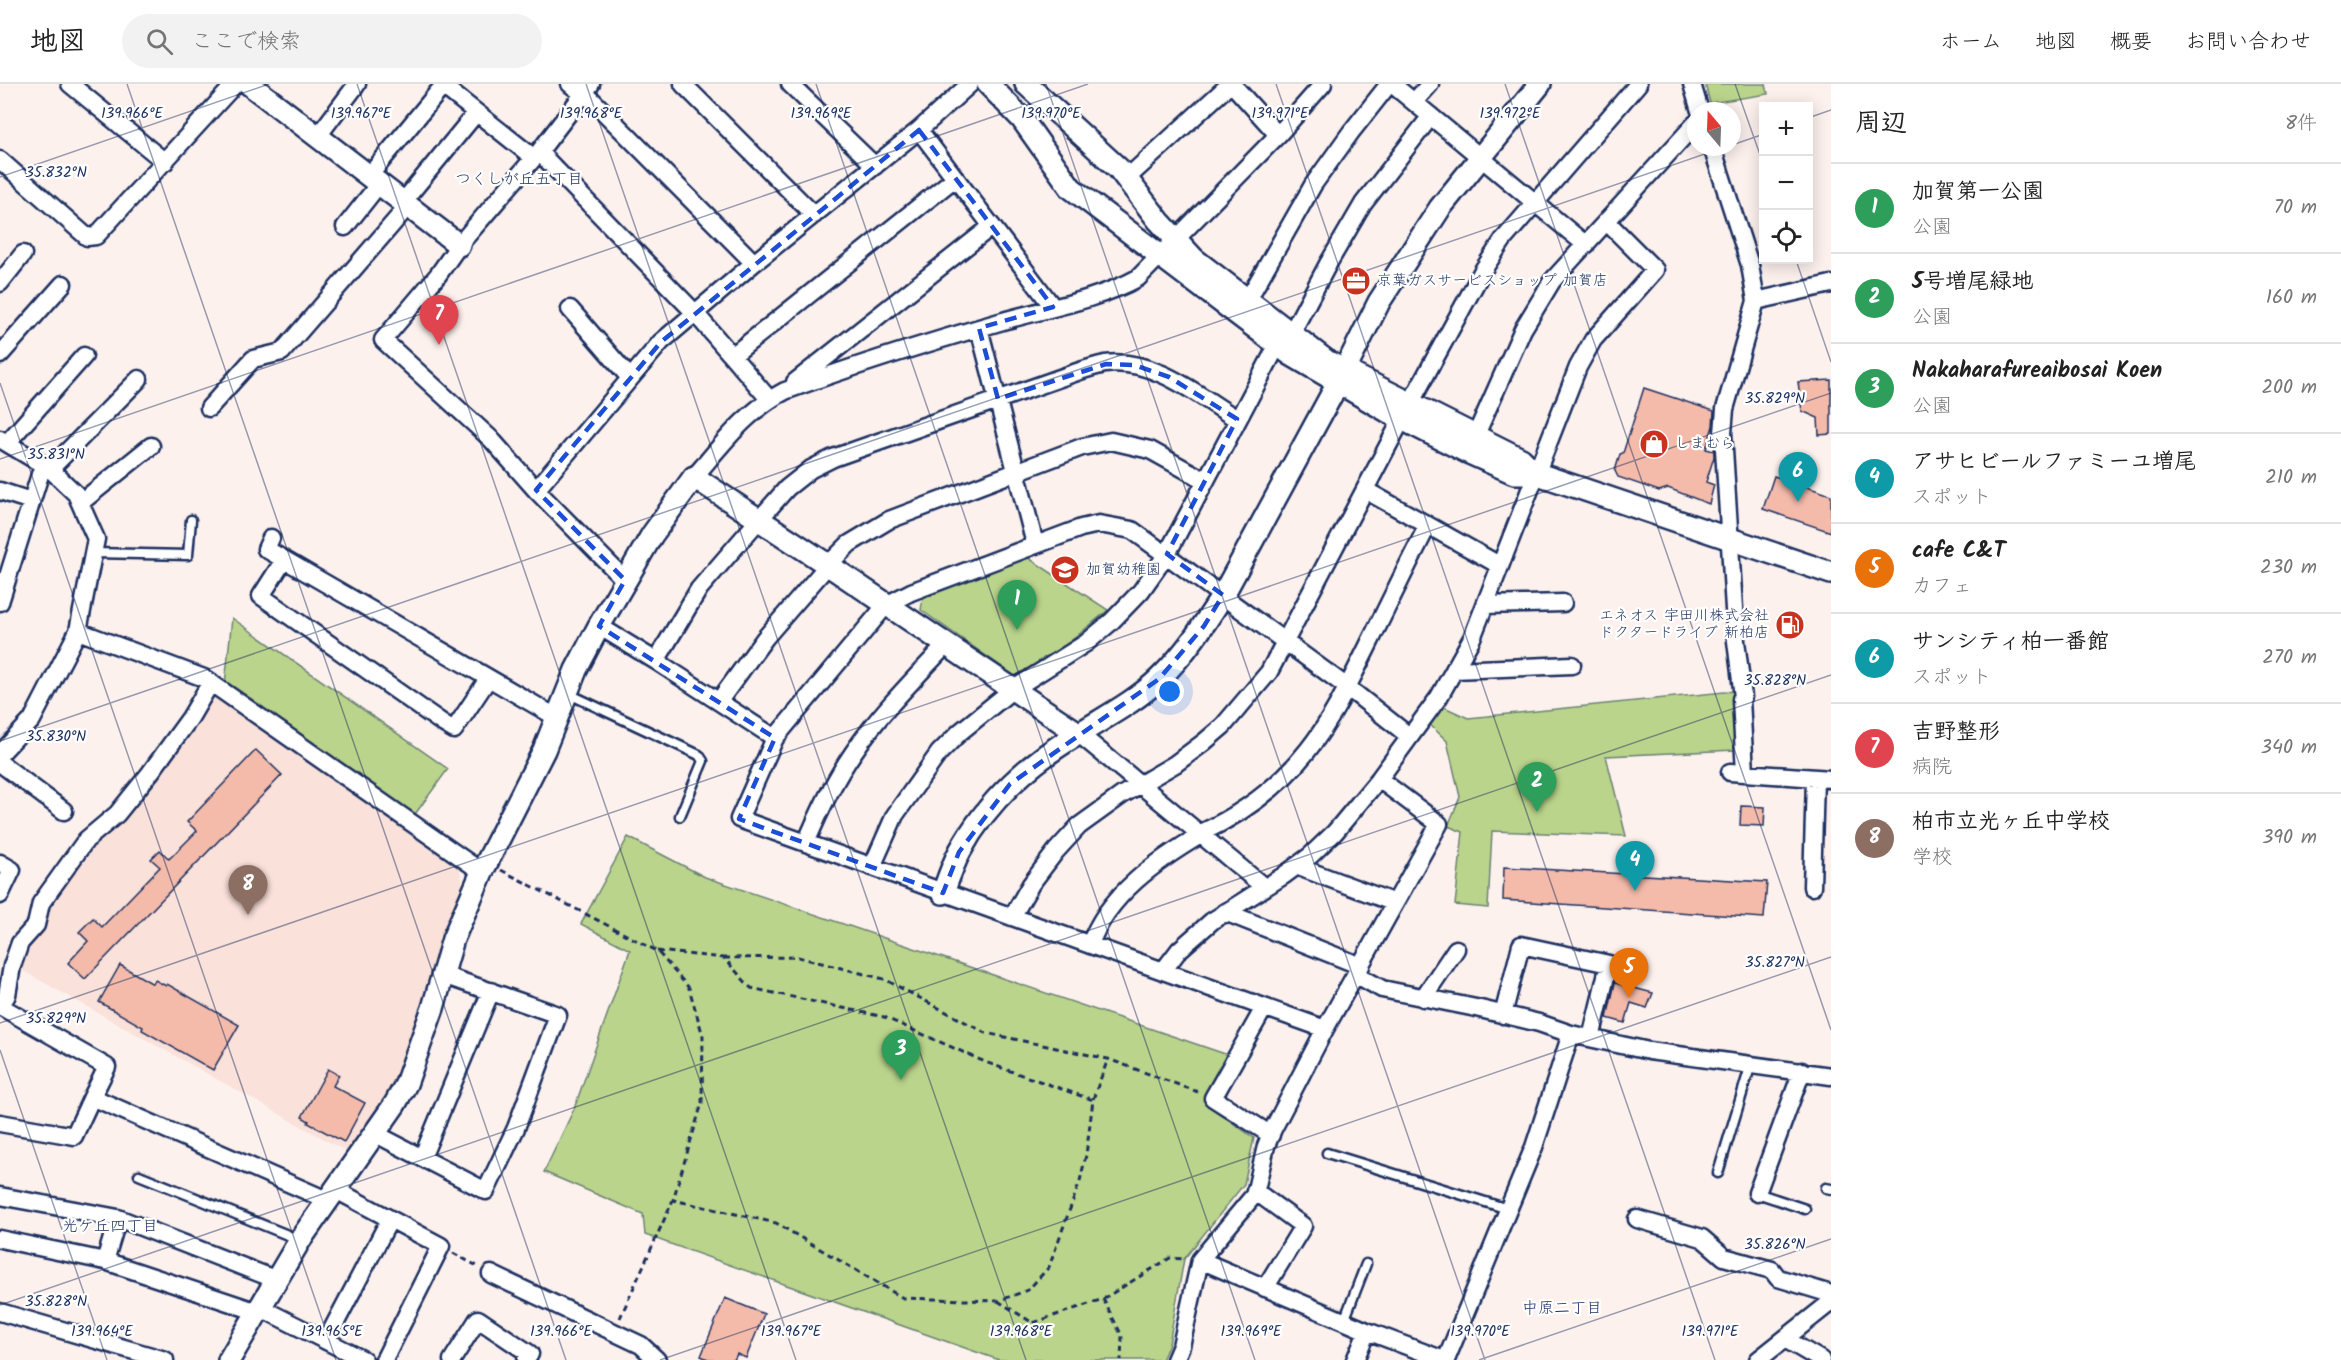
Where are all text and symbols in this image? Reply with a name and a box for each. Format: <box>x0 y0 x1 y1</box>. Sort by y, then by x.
search box <box>122 14 542 68</box>
text: 地図 <box>30 20 86 65</box>
icon: search <box>143 25 176 58</box>
text: ここで検索 <box>191 25 301 60</box>
text: ホーム <box>1940 26 2002 59</box>
text: 地図 <box>2035 26 2077 59</box>
text: 概要 <box>2110 26 2152 59</box>
text: お問い合わせ <box>2185 26 2311 59</box>
text: 139.966°E <box>101 102 164 126</box>
text: 139.967°E <box>331 102 393 126</box>
text: 139.968°E <box>560 102 624 126</box>
text: 139.969°E <box>791 102 853 126</box>
text: 139.970°E <box>1021 102 1082 126</box>
text: 139.971°E <box>1252 102 1310 126</box>
text: 139.972°E <box>1480 102 1542 126</box>
north arrow <box>1687 102 1741 156</box>
map controls <box>1759 102 1813 264</box>
button: + <box>1759 102 1813 156</box>
text: 周辺 <box>1855 103 1907 145</box>
text: 8件 <box>2285 108 2317 140</box>
button: − <box>1759 156 1813 210</box>
text: 35.832°N <box>25 161 87 185</box>
district label: つくしが丘五丁目 <box>455 167 583 192</box>
text: 加賀第一公園 <box>1912 175 2044 210</box>
text: 1 <box>1871 192 1878 224</box>
text: 70 m <box>2274 192 2317 224</box>
button: locate <box>1759 210 1813 264</box>
text: 公園 <box>1912 212 1952 244</box>
office icon: 京葉ガスサービスショップ 加賀店 <box>1340 265 1372 297</box>
text: 5号増尾緑地 <box>1912 265 2033 300</box>
place label: 京葉ガスサービスショップ 加賀店 <box>1377 269 1608 293</box>
text: 2 <box>1869 282 1880 314</box>
text: 160 m <box>2266 282 2317 314</box>
pin: 7 <box>420 296 458 345</box>
text: 公園 <box>1912 302 1952 334</box>
text: Nakaharafureaibosai Koen <box>1912 354 2162 389</box>
text: 3 <box>1869 372 1880 404</box>
text: 200 m <box>2261 372 2317 404</box>
text: 35.829°N <box>1745 387 1805 411</box>
text: 公園 <box>1912 391 1952 423</box>
shop icon: しまむら <box>1638 428 1670 460</box>
place label: しまむら <box>1675 432 1735 456</box>
text: 35.831°N <box>27 443 85 467</box>
text: アサヒビールファミーユ増尾 <box>1912 445 2196 480</box>
pin: 6 <box>1778 452 1818 502</box>
text: 4 <box>1869 462 1880 494</box>
text: 210 m <box>2265 462 2317 494</box>
text: スポット <box>1912 482 1992 514</box>
text: cafe C&T <box>1912 534 2006 569</box>
text: 5 <box>1869 552 1880 584</box>
text: 230 m <box>2260 552 2317 584</box>
school or university icon: 加賀幼稚園 <box>1049 554 1081 586</box>
place label: 加賀幼稚園 <box>1086 558 1161 582</box>
text: カフェ <box>1912 571 1972 603</box>
pin: 1 <box>998 580 1036 630</box>
place label: エネオス 宇田川株式会社 ドクタードライブ 新柏店 <box>1599 604 1769 645</box>
fuel station icon: エネオス 宇田川株式会社 ドクタードライブ 新柏店 <box>1774 609 1806 641</box>
text: サンシティ柏一番館 <box>1912 625 2109 660</box>
text: 6 <box>1869 642 1880 674</box>
text: 270 m <box>2262 642 2317 674</box>
text: スポット <box>1912 662 1992 694</box>
text: 35.828°N <box>1744 669 1806 693</box>
your location <box>1155 677 1184 706</box>
text: 吉野整形 <box>1912 715 2000 750</box>
text: 35.830°N <box>26 725 86 749</box>
text: 7 <box>1870 732 1879 764</box>
text: 340 m <box>2261 732 2317 764</box>
text: 病院 <box>1912 752 1952 784</box>
pin: 2 <box>1518 762 1556 812</box>
text: 柏市立光ヶ丘中学校 <box>1912 805 2110 840</box>
text: 8 <box>1869 822 1880 854</box>
text: 390 m <box>2262 822 2317 854</box>
pin: 4 <box>1616 842 1654 891</box>
text: 学校 <box>1912 842 1952 874</box>
pin: 8 <box>228 866 268 915</box>
pin: 5 <box>1610 948 1648 998</box>
text: 35.827°N <box>1745 951 1805 975</box>
text: 35.829°N <box>26 1007 86 1031</box>
pin: 3 <box>882 1030 920 1080</box>
district label: 光ケ丘四丁目 <box>62 1214 158 1239</box>
text: 35.826°N <box>1744 1233 1806 1257</box>
text: 35.828°N <box>25 1290 87 1314</box>
district label: 中原二丁目 <box>1522 1296 1602 1321</box>
text: 139.964°E <box>71 1320 134 1344</box>
text: 139.965°E <box>301 1320 364 1344</box>
text: 139.966°E <box>530 1320 593 1344</box>
text: 139.967°E <box>761 1320 823 1344</box>
text: 139.968°E <box>990 1320 1054 1344</box>
text: 139.969°E <box>1221 1320 1283 1344</box>
text: 139.970°E <box>1450 1320 1511 1344</box>
text: 139.971°E <box>1682 1320 1740 1344</box>

